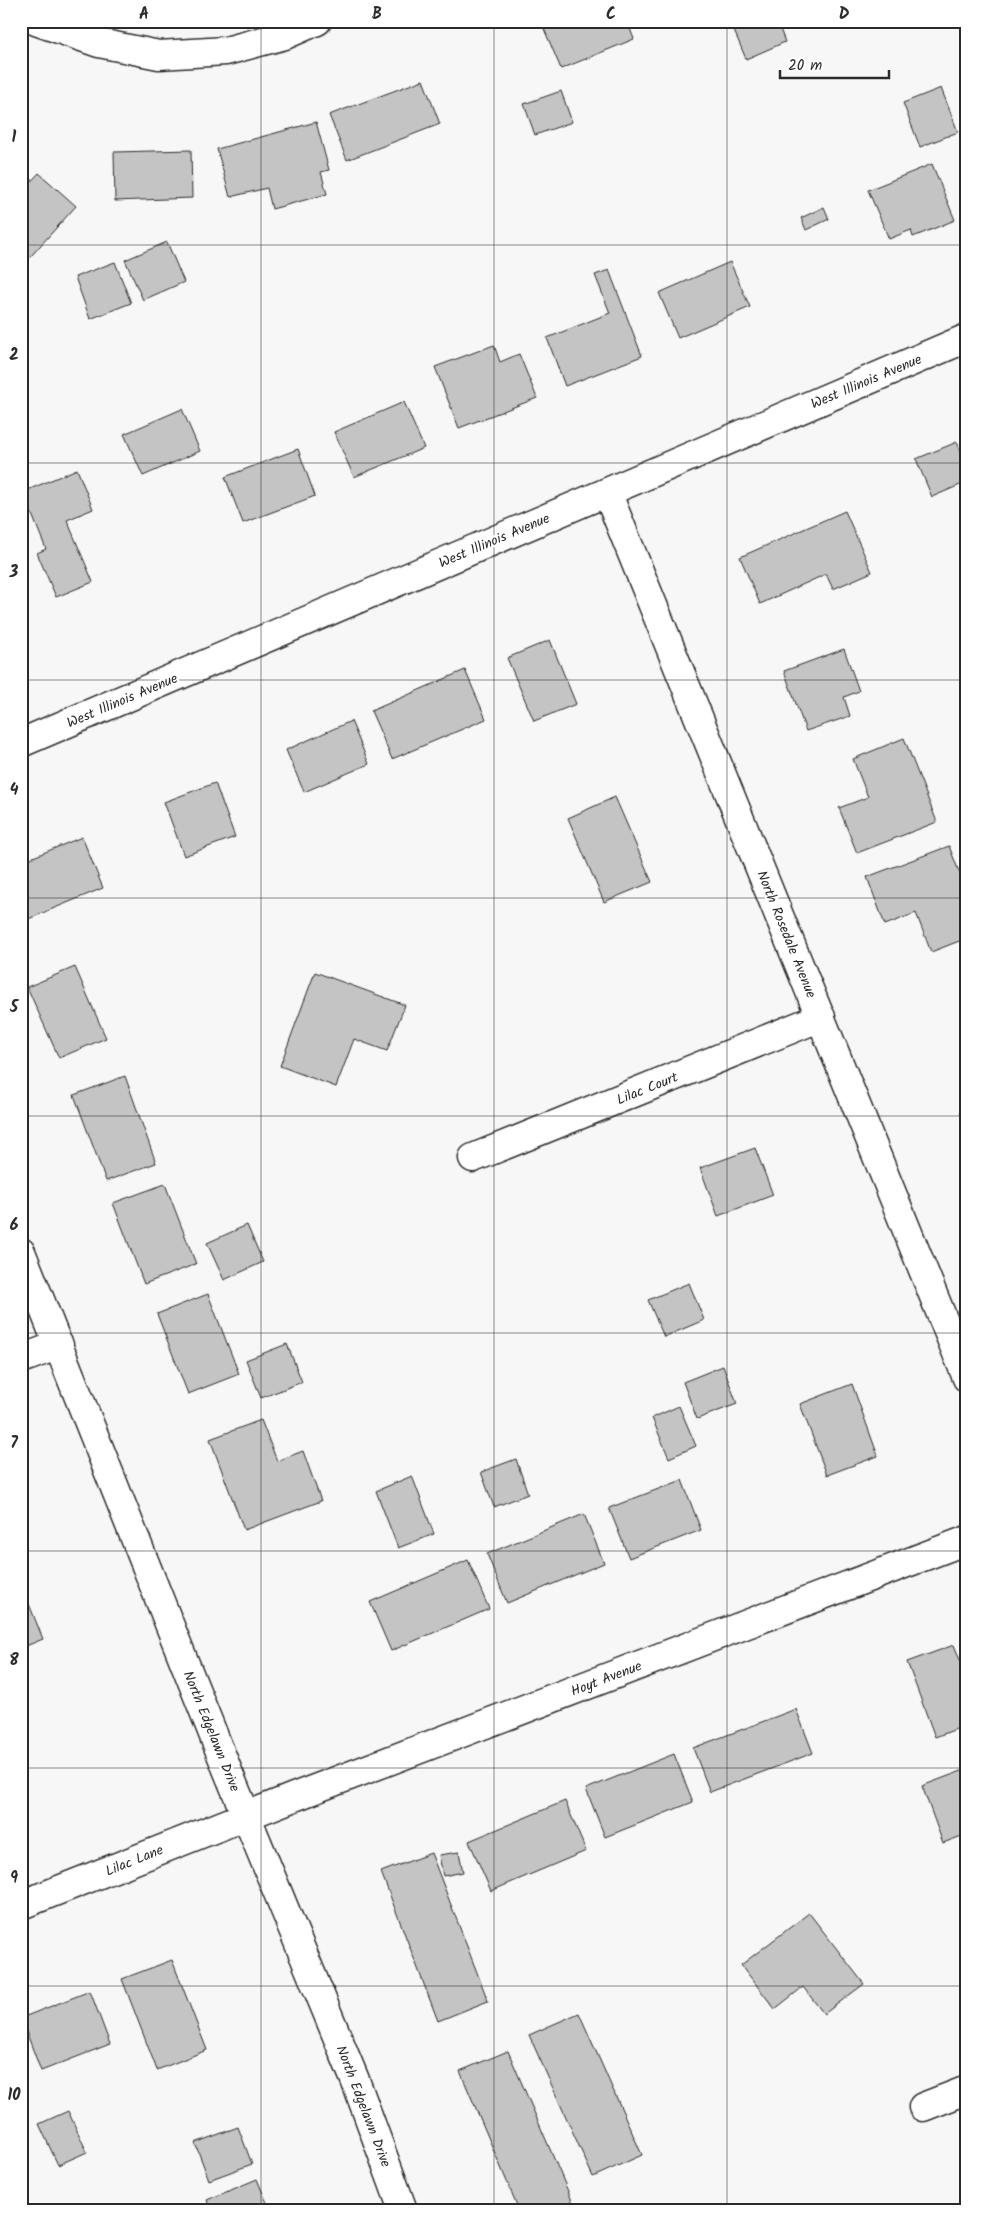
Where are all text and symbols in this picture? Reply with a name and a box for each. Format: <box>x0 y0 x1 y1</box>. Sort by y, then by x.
text: A <box>139 2 149 27</box>
text: B <box>372 2 382 27</box>
text: C <box>606 2 616 27</box>
text: D <box>839 2 850 27</box>
scale bar <box>780 48 889 80</box>
text: 20 m <box>788 54 822 78</box>
text: 1 <box>12 125 17 150</box>
text: 2 <box>9 343 19 368</box>
street label: West Illinois Avenue <box>807 348 926 415</box>
street label: West Illinois Avenue <box>435 507 554 574</box>
text: 3 <box>9 560 19 585</box>
street label: West Illinois Avenue <box>63 667 182 734</box>
text: 4 <box>10 778 19 803</box>
street label: North Rosedale Avenue <box>750 867 822 1002</box>
text: 5 <box>9 995 20 1020</box>
street label: Lilac Court <box>613 1066 682 1111</box>
text: 6 <box>10 1213 19 1238</box>
text: 7 <box>10 1431 18 1456</box>
text: 8 <box>9 1648 19 1673</box>
street label: Hoyt Avenue <box>568 1655 646 1703</box>
street label: North Edgelawn Drive <box>177 1668 246 1796</box>
street label: Lilac Lane <box>102 1839 167 1883</box>
text: 9 <box>10 1866 18 1891</box>
street label: North Edgelawn Drive <box>330 2042 397 2171</box>
text: 10 <box>7 2083 21 2108</box>

